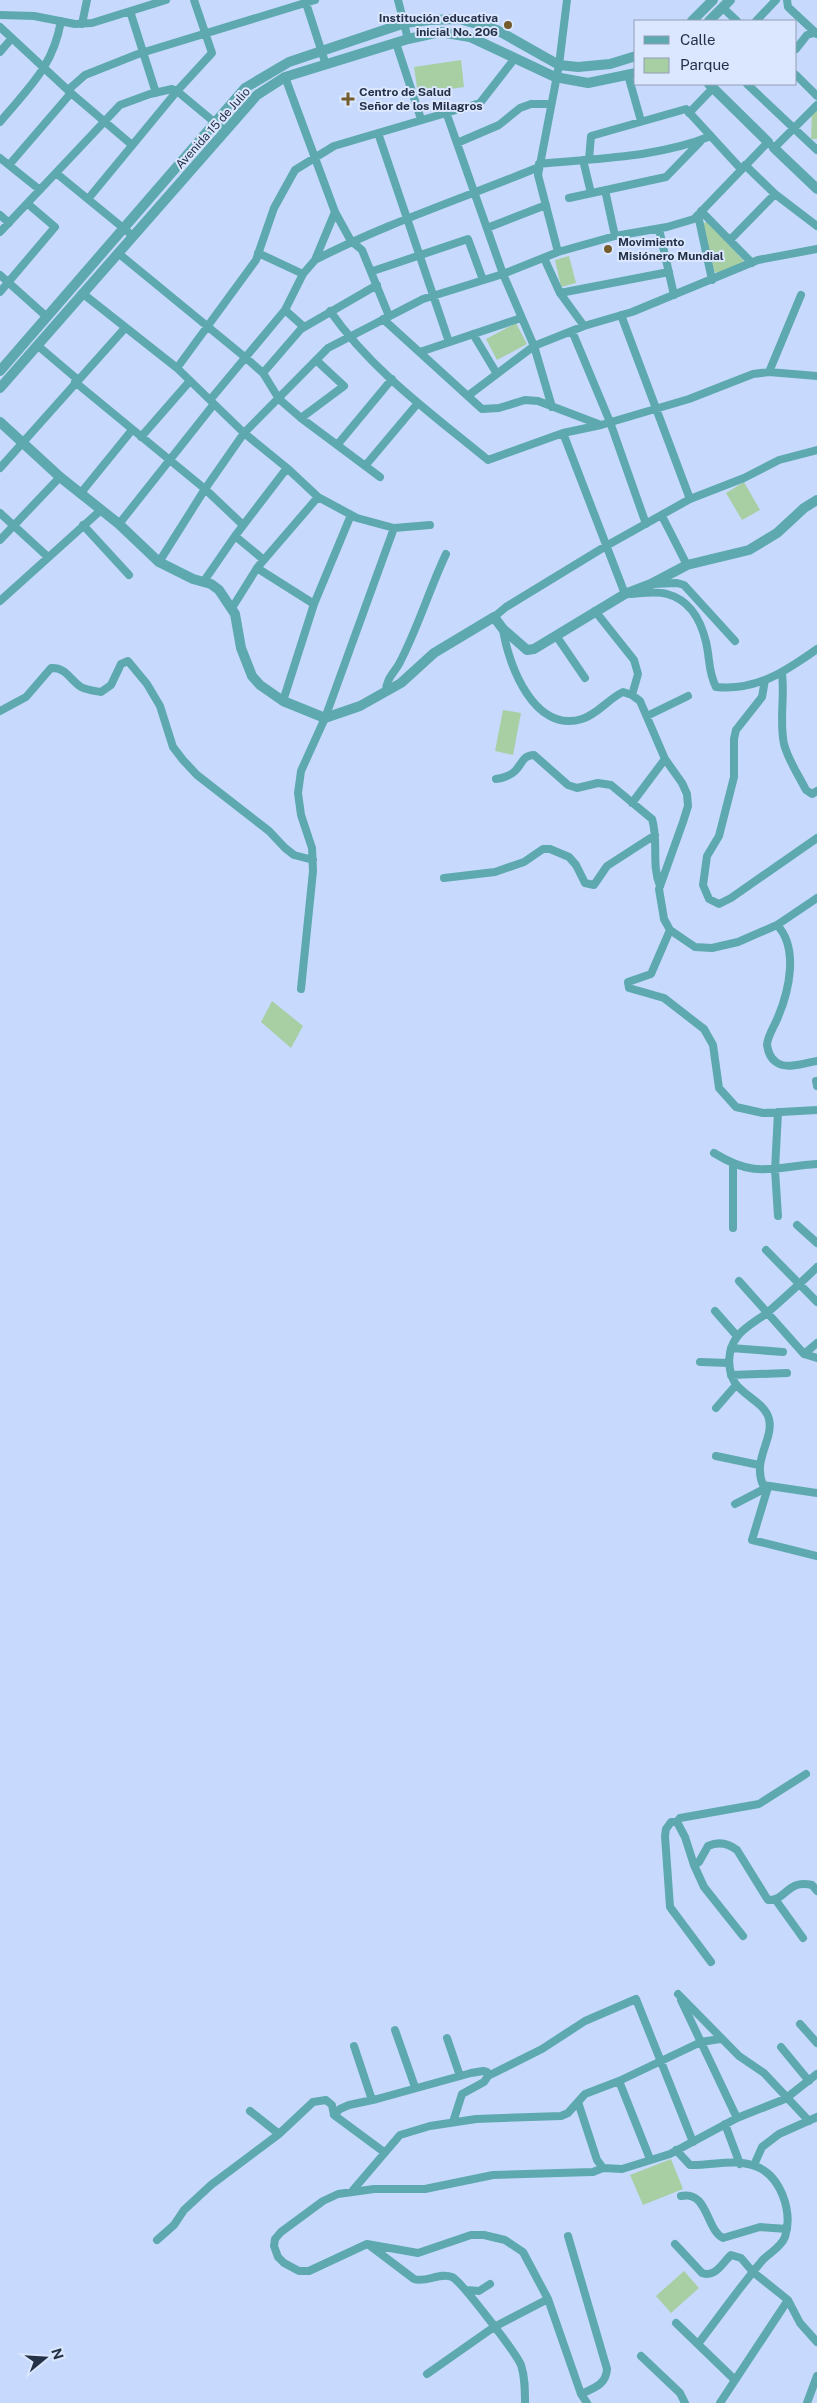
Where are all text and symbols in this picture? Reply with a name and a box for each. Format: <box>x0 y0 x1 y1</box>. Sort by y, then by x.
place label: Institución educativa inicial No. 206 <box>379 11 498 39</box>
marker: Institución educativa inicial No. 206 <box>502 19 514 31</box>
legend <box>634 20 797 85</box>
text: Calle <box>680 31 716 48</box>
text: Parque <box>680 56 730 73</box>
street label: Avenida 15 de Julio <box>173 84 253 171</box>
place label: Centro de Salud Señor de los Milagros <box>359 85 483 113</box>
marker: Centro de Salud Señor de los Milagros <box>341 92 355 106</box>
place label: Movimiento Misiónero Mundial <box>618 235 724 263</box>
marker: Movimiento Misiónero Mundial <box>602 243 614 255</box>
north arrow <box>20 2333 70 2383</box>
text: N <box>48 2346 67 2362</box>

